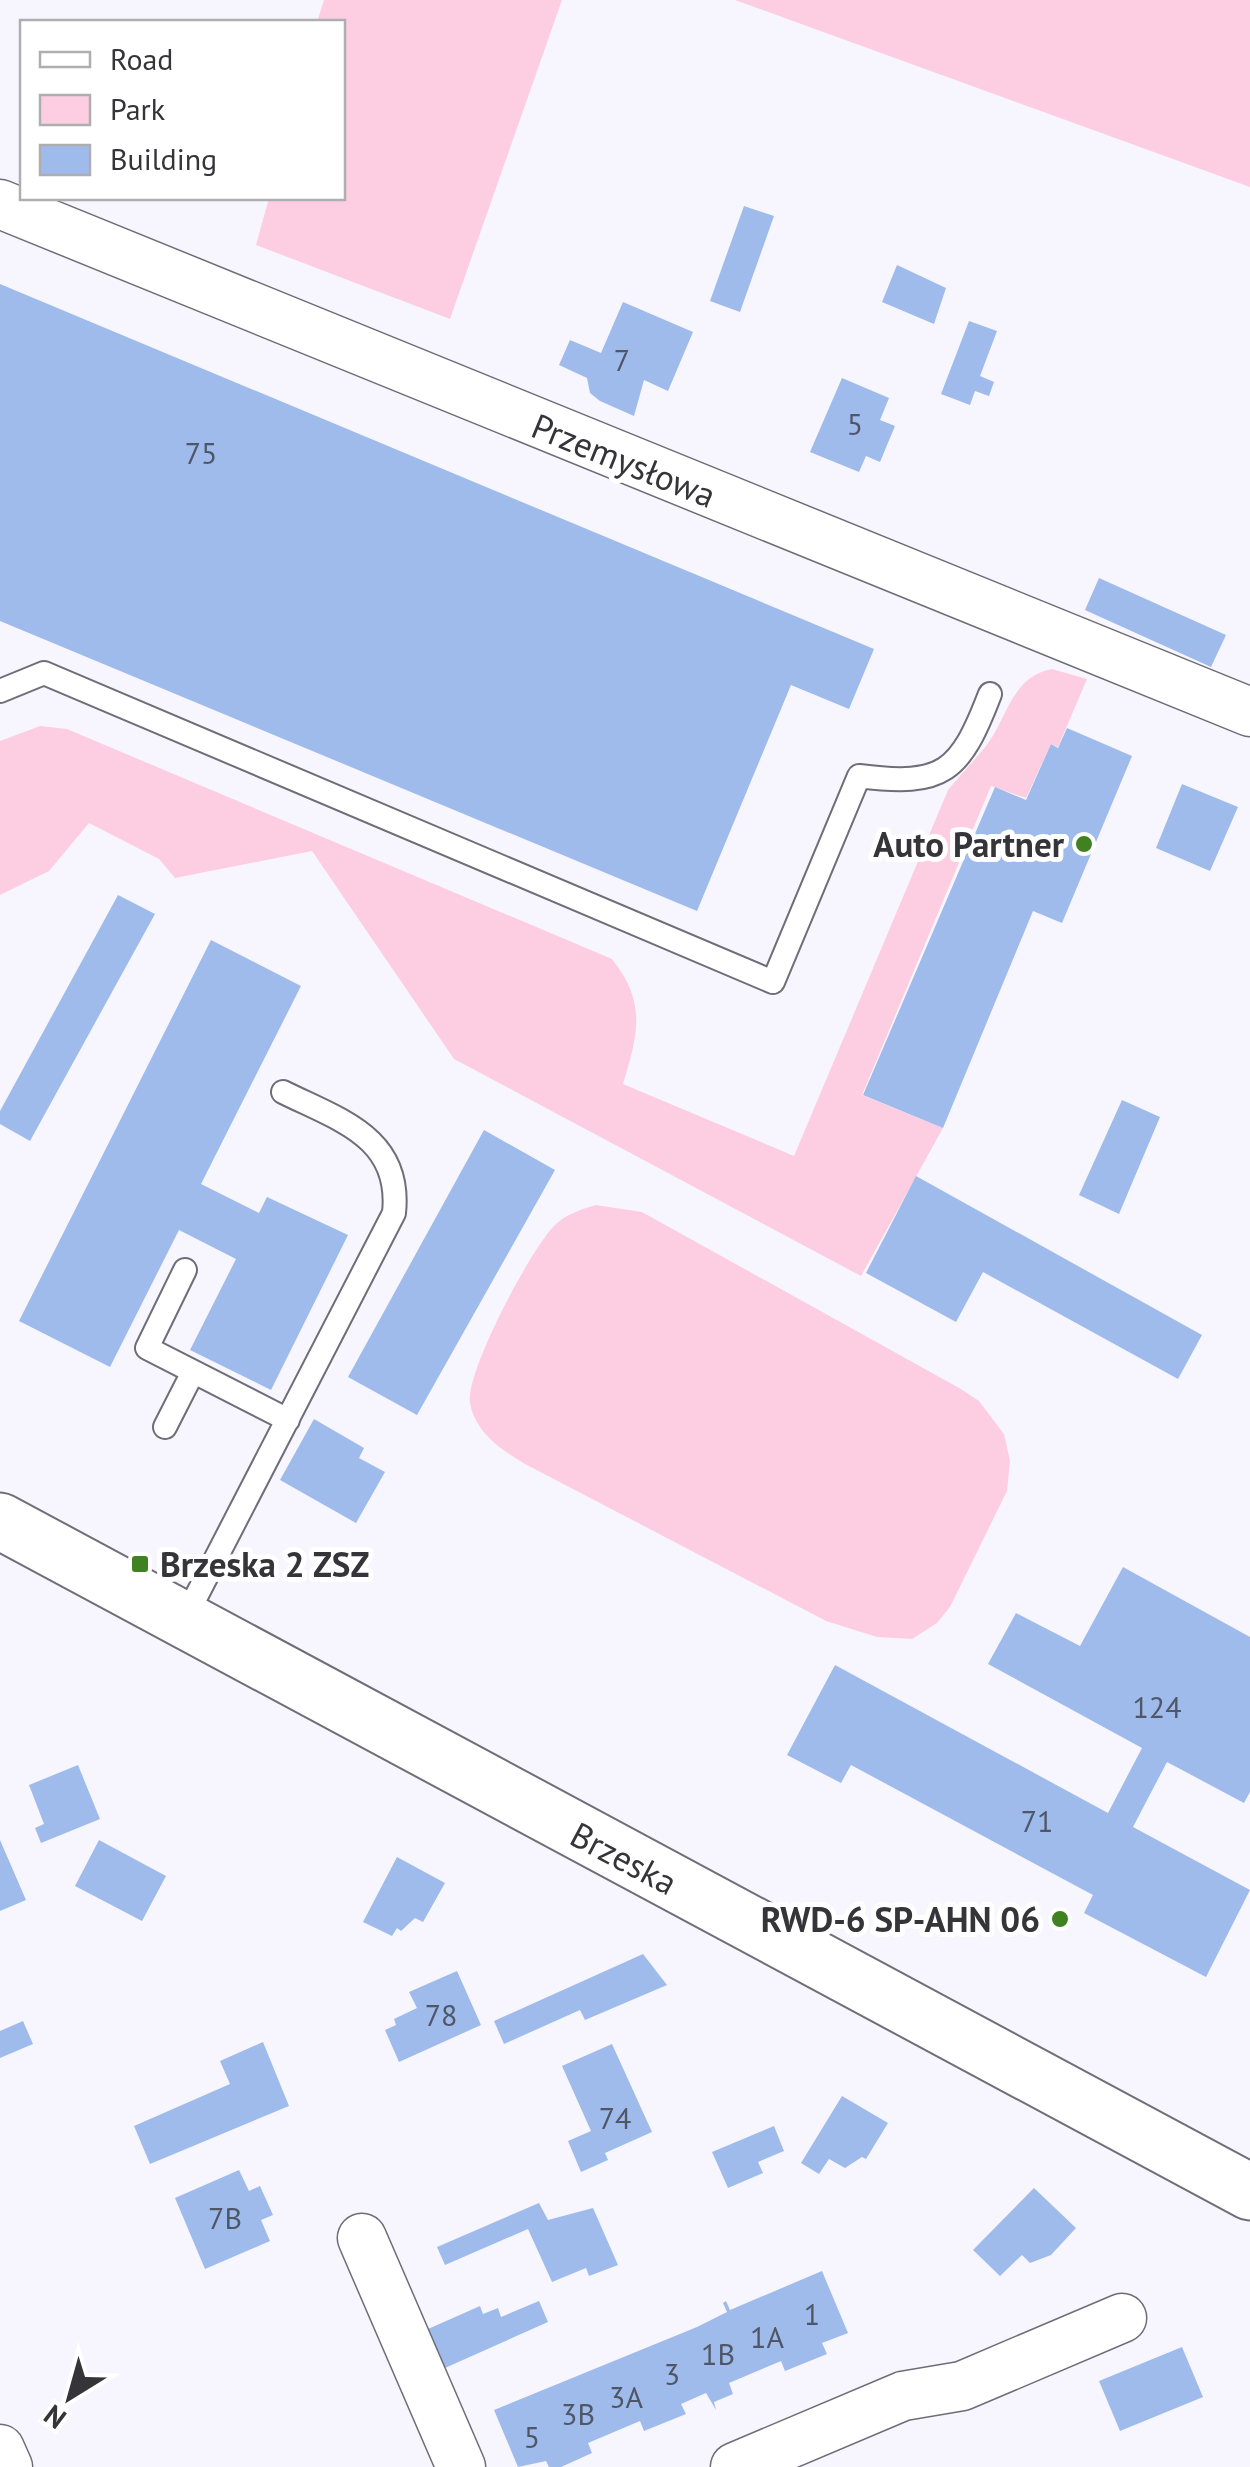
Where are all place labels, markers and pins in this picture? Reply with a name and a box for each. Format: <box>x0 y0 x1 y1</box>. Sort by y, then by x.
place label: Auto Partner <box>873 821 1065 867</box>
marker: Auto Partner <box>1073 833 1095 855</box>
place label: Brzeska 2 ZSZ <box>160 1541 369 1587</box>
marker: Brzeska 2 ZSZ <box>129 1553 151 1575</box>
place label: RWD-6 SP-AHN 06 <box>761 1896 1040 1942</box>
marker: RWD-6 SP-AHN 06 <box>1049 1908 1071 1930</box>

